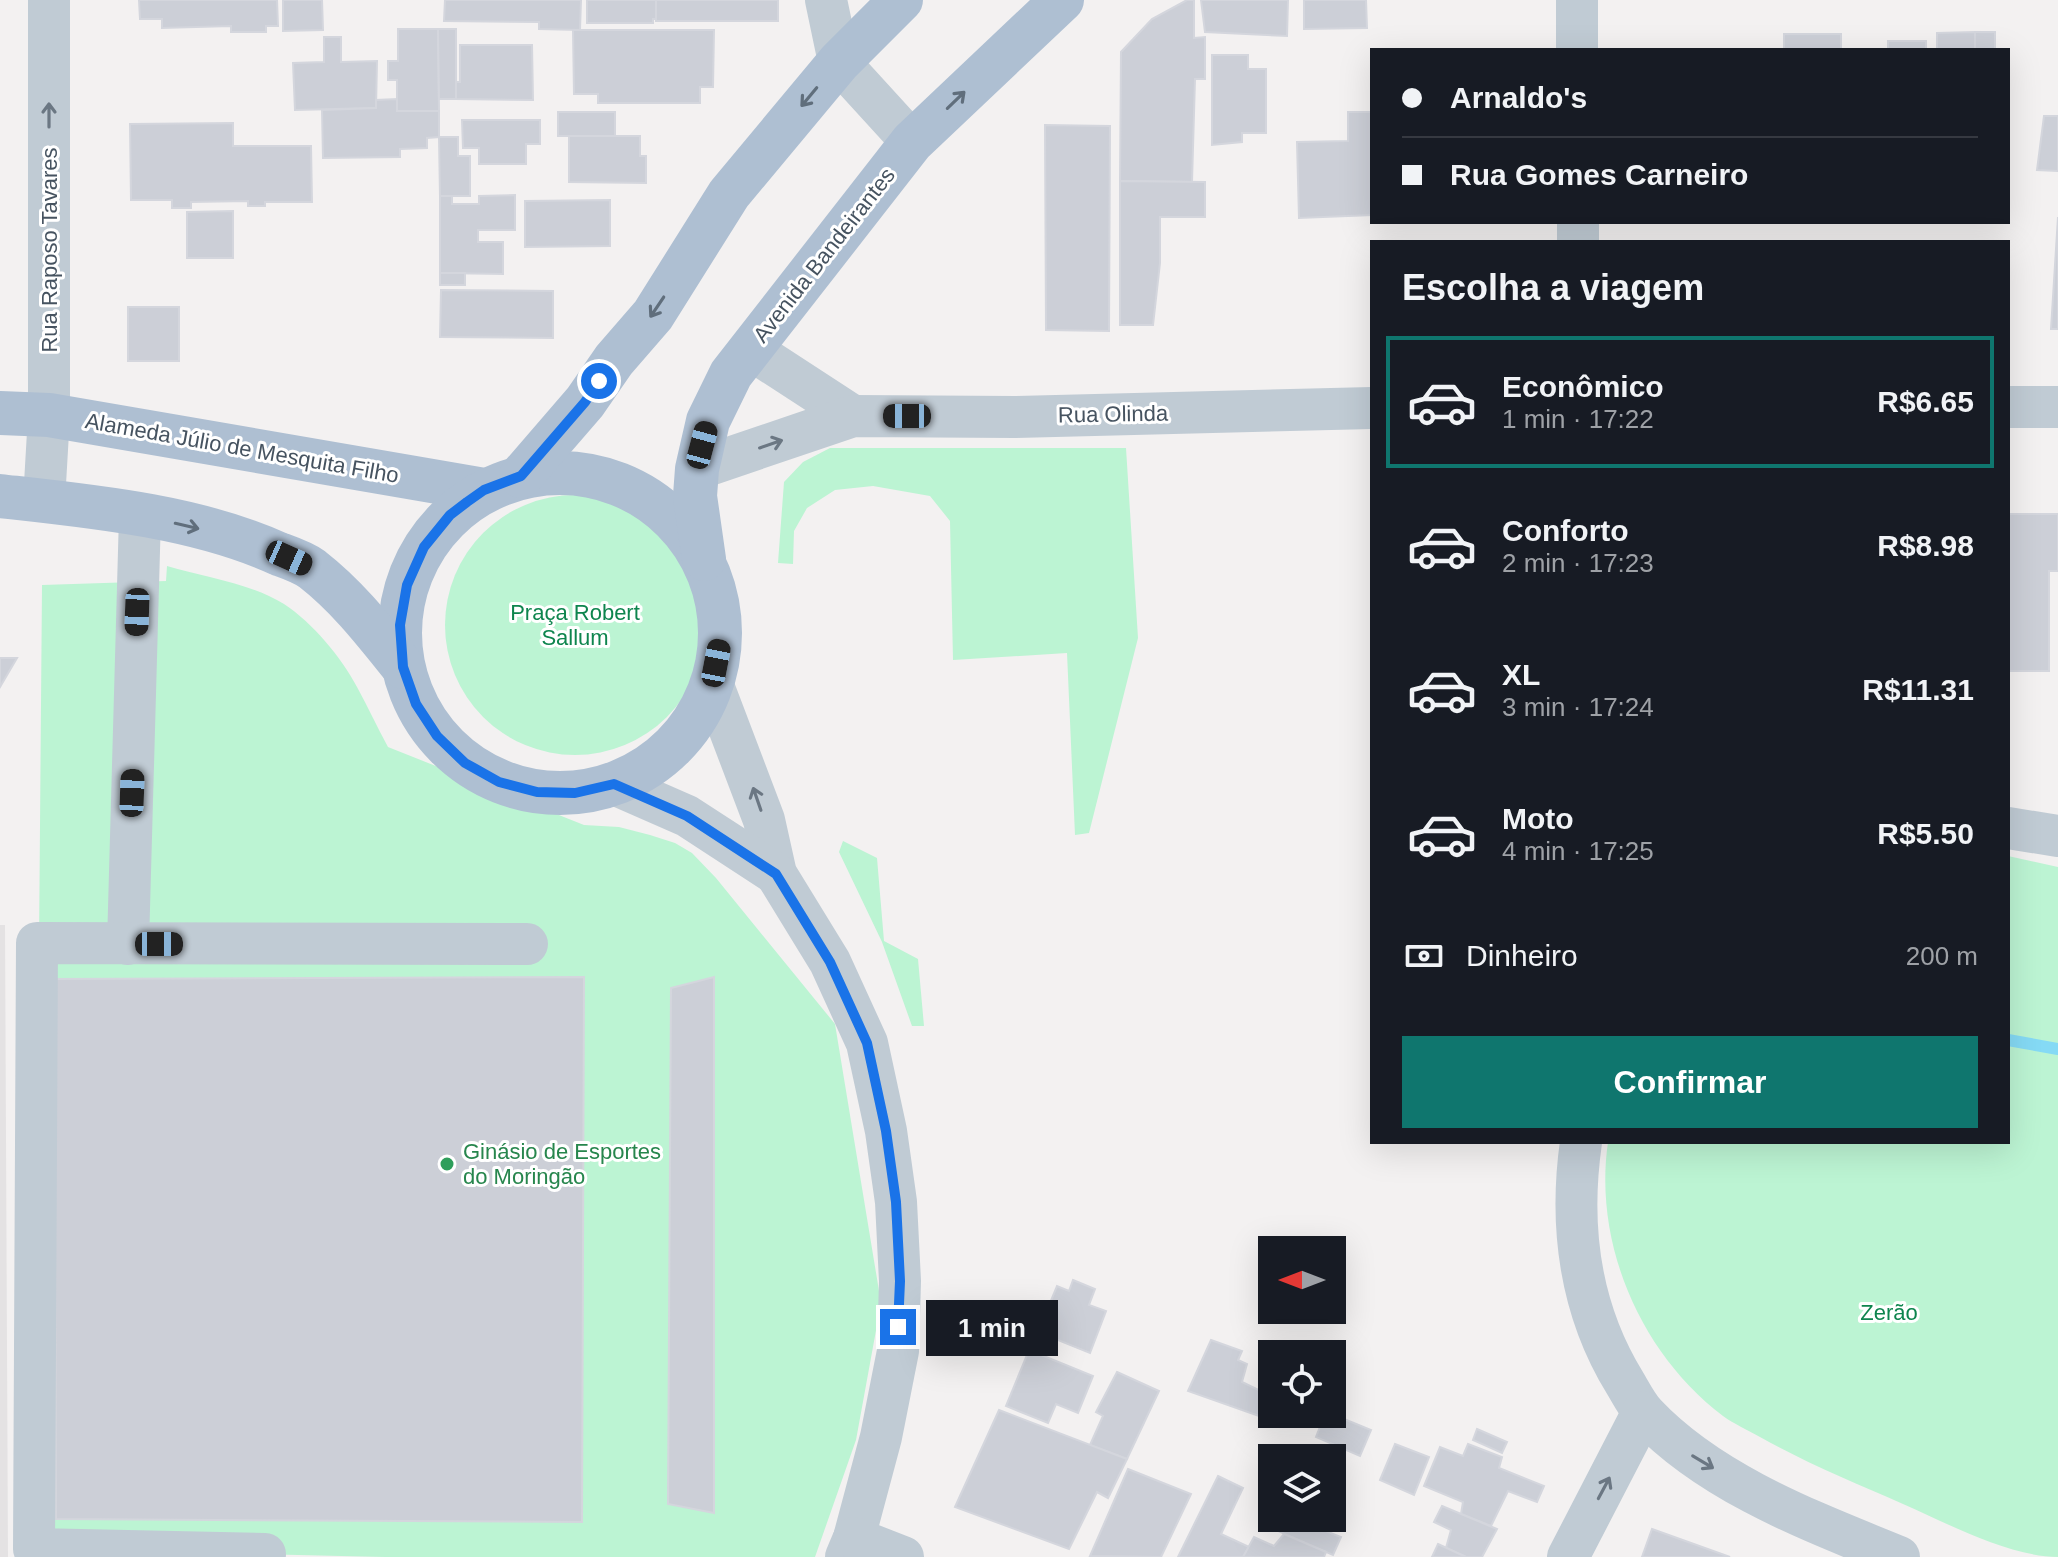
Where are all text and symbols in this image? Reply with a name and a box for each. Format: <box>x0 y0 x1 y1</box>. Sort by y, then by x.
text: Arnaldo's <box>1450 81 1587 114</box>
one-way arrow <box>801 86 818 107</box>
one-way arrow <box>946 91 965 110</box>
one-way arrow <box>41 102 57 129</box>
street label: Rua Raposo Tavares <box>37 147 62 353</box>
text: Rua Gomes Carneiro <box>1450 158 1748 191</box>
street label: Avenida Bandeirantes <box>748 163 900 347</box>
text: Escolha a viagem <box>1402 267 1704 308</box>
one-way arrow <box>649 296 665 318</box>
route start <box>581 363 617 399</box>
icon: car <box>1406 366 1478 438</box>
text: Econômico <box>1502 370 1664 403</box>
text: R$6.65 <box>1877 385 1974 418</box>
street label: Rua Olinda <box>1058 401 1169 427</box>
car <box>883 404 931 428</box>
text: 1 min · 17:22 <box>1502 404 1654 434</box>
street label: Alameda Júlio de Mesquita Filho <box>83 408 401 488</box>
car <box>684 419 720 471</box>
one-way arrow <box>759 435 784 450</box>
icon: car <box>1406 510 1478 582</box>
text: Conforto <box>1502 514 1629 547</box>
one-way arrow <box>174 519 200 534</box>
text: R$8.98 <box>1877 529 1974 562</box>
car <box>262 537 316 579</box>
text: 2 min · 17:23 <box>1502 548 1654 578</box>
car <box>124 588 150 636</box>
park label: Praça Robert Sallum <box>510 600 640 650</box>
car <box>700 637 732 689</box>
icon: car <box>1406 654 1478 726</box>
text: XL <box>1502 658 1540 691</box>
text: R$11.31 <box>1862 673 1974 706</box>
text: 3 min · 17:24 <box>1502 692 1654 722</box>
car <box>119 769 145 817</box>
one-way arrow <box>749 787 763 811</box>
icon: car <box>1406 798 1478 870</box>
text: Moto <box>1502 802 1574 835</box>
text: R$5.50 <box>1877 817 1974 850</box>
text: 4 min · 17:25 <box>1502 836 1654 866</box>
car <box>135 932 183 956</box>
icon: cash <box>1402 934 1446 978</box>
text: Dinheiro <box>1466 939 1578 972</box>
text: 200 m <box>1906 941 1978 971</box>
button: Confirmar <box>1402 1036 1978 1128</box>
place label: Ginásio de Esportes do Moringão <box>463 1139 661 1189</box>
marker: Ginásio de Esportes do Moringão <box>438 1155 456 1173</box>
north arrow <box>1258 1236 1346 1324</box>
map controls <box>1258 1236 1346 1532</box>
callout: 1 min <box>926 1299 1058 1355</box>
park label: Zerão <box>1860 1300 1918 1325</box>
route end <box>880 1309 916 1345</box>
text: 1 min <box>958 1313 1026 1343</box>
button: locate <box>1258 1340 1346 1428</box>
button: layers <box>1258 1444 1346 1532</box>
one-way arrow <box>1691 1454 1714 1470</box>
one-way arrow <box>1596 1476 1612 1500</box>

